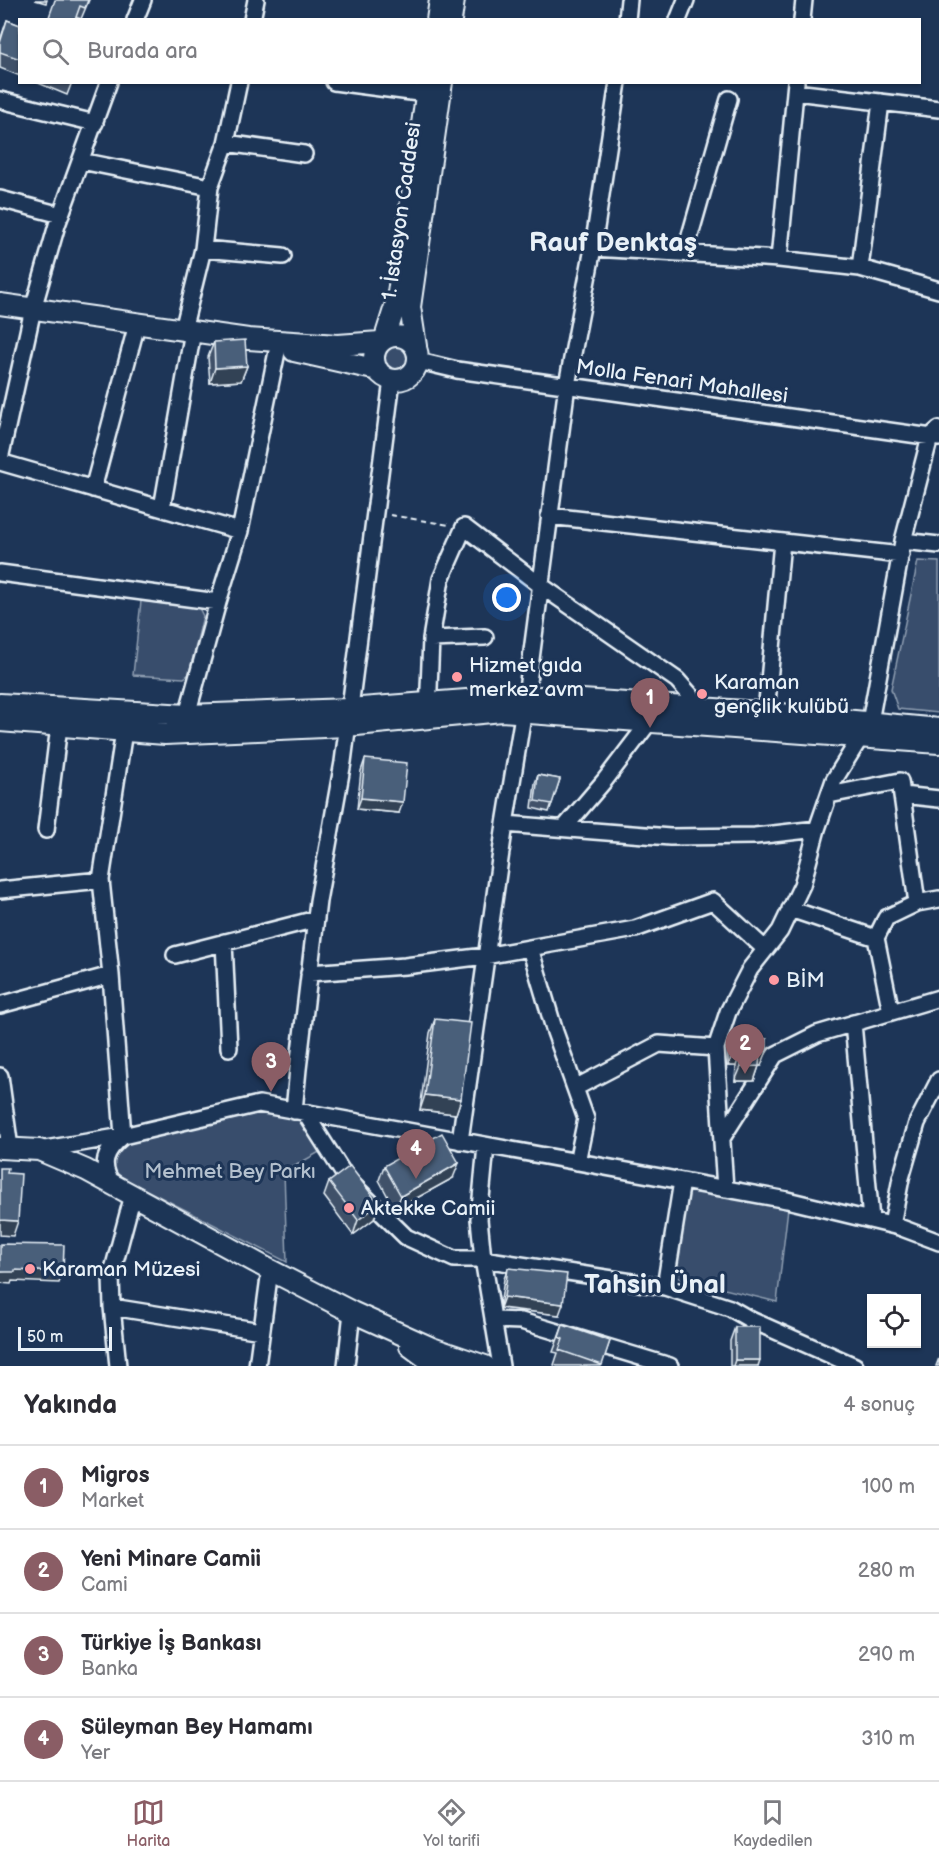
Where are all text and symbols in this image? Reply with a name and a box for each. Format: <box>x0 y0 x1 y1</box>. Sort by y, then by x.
search box <box>18 18 921 84</box>
icon: search <box>39 35 72 68</box>
text: Burada ara <box>87 38 198 65</box>
street label: 1. İstasyon Caddesi <box>377 120 426 302</box>
district label: Rauf Denktaş <box>529 227 697 259</box>
street label: Molla Fenari Mahallesi <box>574 354 789 409</box>
your location <box>492 583 521 612</box>
place label: Hizmet gıda merkez avm <box>469 653 584 702</box>
marker: Hizmet gıda merkez avm <box>450 670 464 684</box>
place label: Karaman gençlik kulübü <box>714 670 849 719</box>
pin: 1 <box>630 678 670 728</box>
marker: Karaman gençlik kulübü <box>695 687 709 701</box>
place label: BİM <box>786 968 825 993</box>
marker: BİM <box>767 973 781 987</box>
pin: 2 <box>726 1024 764 1074</box>
pin: 3 <box>252 1042 290 1092</box>
pin: 4 <box>396 1130 436 1179</box>
park label: Mehmet Bey Parkı <box>144 1159 316 1184</box>
place label: Aktekke Camii <box>361 1196 496 1221</box>
marker: Aktekke Camii <box>342 1201 356 1215</box>
place label: Karaman Müzesi <box>42 1257 201 1282</box>
marker: Karaman Müzesi <box>23 1262 37 1276</box>
district label: Tahsin Ünal <box>584 1269 726 1301</box>
map controls <box>867 1294 921 1348</box>
button: locate <box>867 1294 921 1348</box>
scale bar <box>18 1324 112 1352</box>
text: 50 m <box>27 1328 63 1347</box>
text: Yakında <box>24 1390 117 1421</box>
text: 4 sonuç <box>843 1393 915 1417</box>
text: Migros <box>81 1462 150 1489</box>
text: 1 <box>39 1475 48 1499</box>
text: 100 m <box>862 1475 915 1499</box>
text: Market <box>81 1489 144 1513</box>
text: Yeni Minare Camii <box>81 1546 261 1573</box>
text: 2 <box>38 1559 49 1583</box>
text: 280 m <box>858 1559 915 1583</box>
text: Cami <box>81 1573 128 1597</box>
text: Türkiye İş Bankası <box>81 1630 261 1657</box>
text: 3 <box>38 1643 49 1667</box>
text: 290 m <box>858 1643 915 1667</box>
text: Banka <box>81 1657 138 1681</box>
text: Süleyman Bey Hamamı <box>81 1714 313 1741</box>
text: 4 <box>38 1727 49 1751</box>
text: 310 m <box>861 1727 915 1751</box>
text: Yer <box>81 1741 110 1765</box>
tab: Harita <box>126 1796 170 1851</box>
tab: Yol tarifi <box>423 1796 480 1851</box>
tab: Kaydedilen <box>733 1796 813 1851</box>

